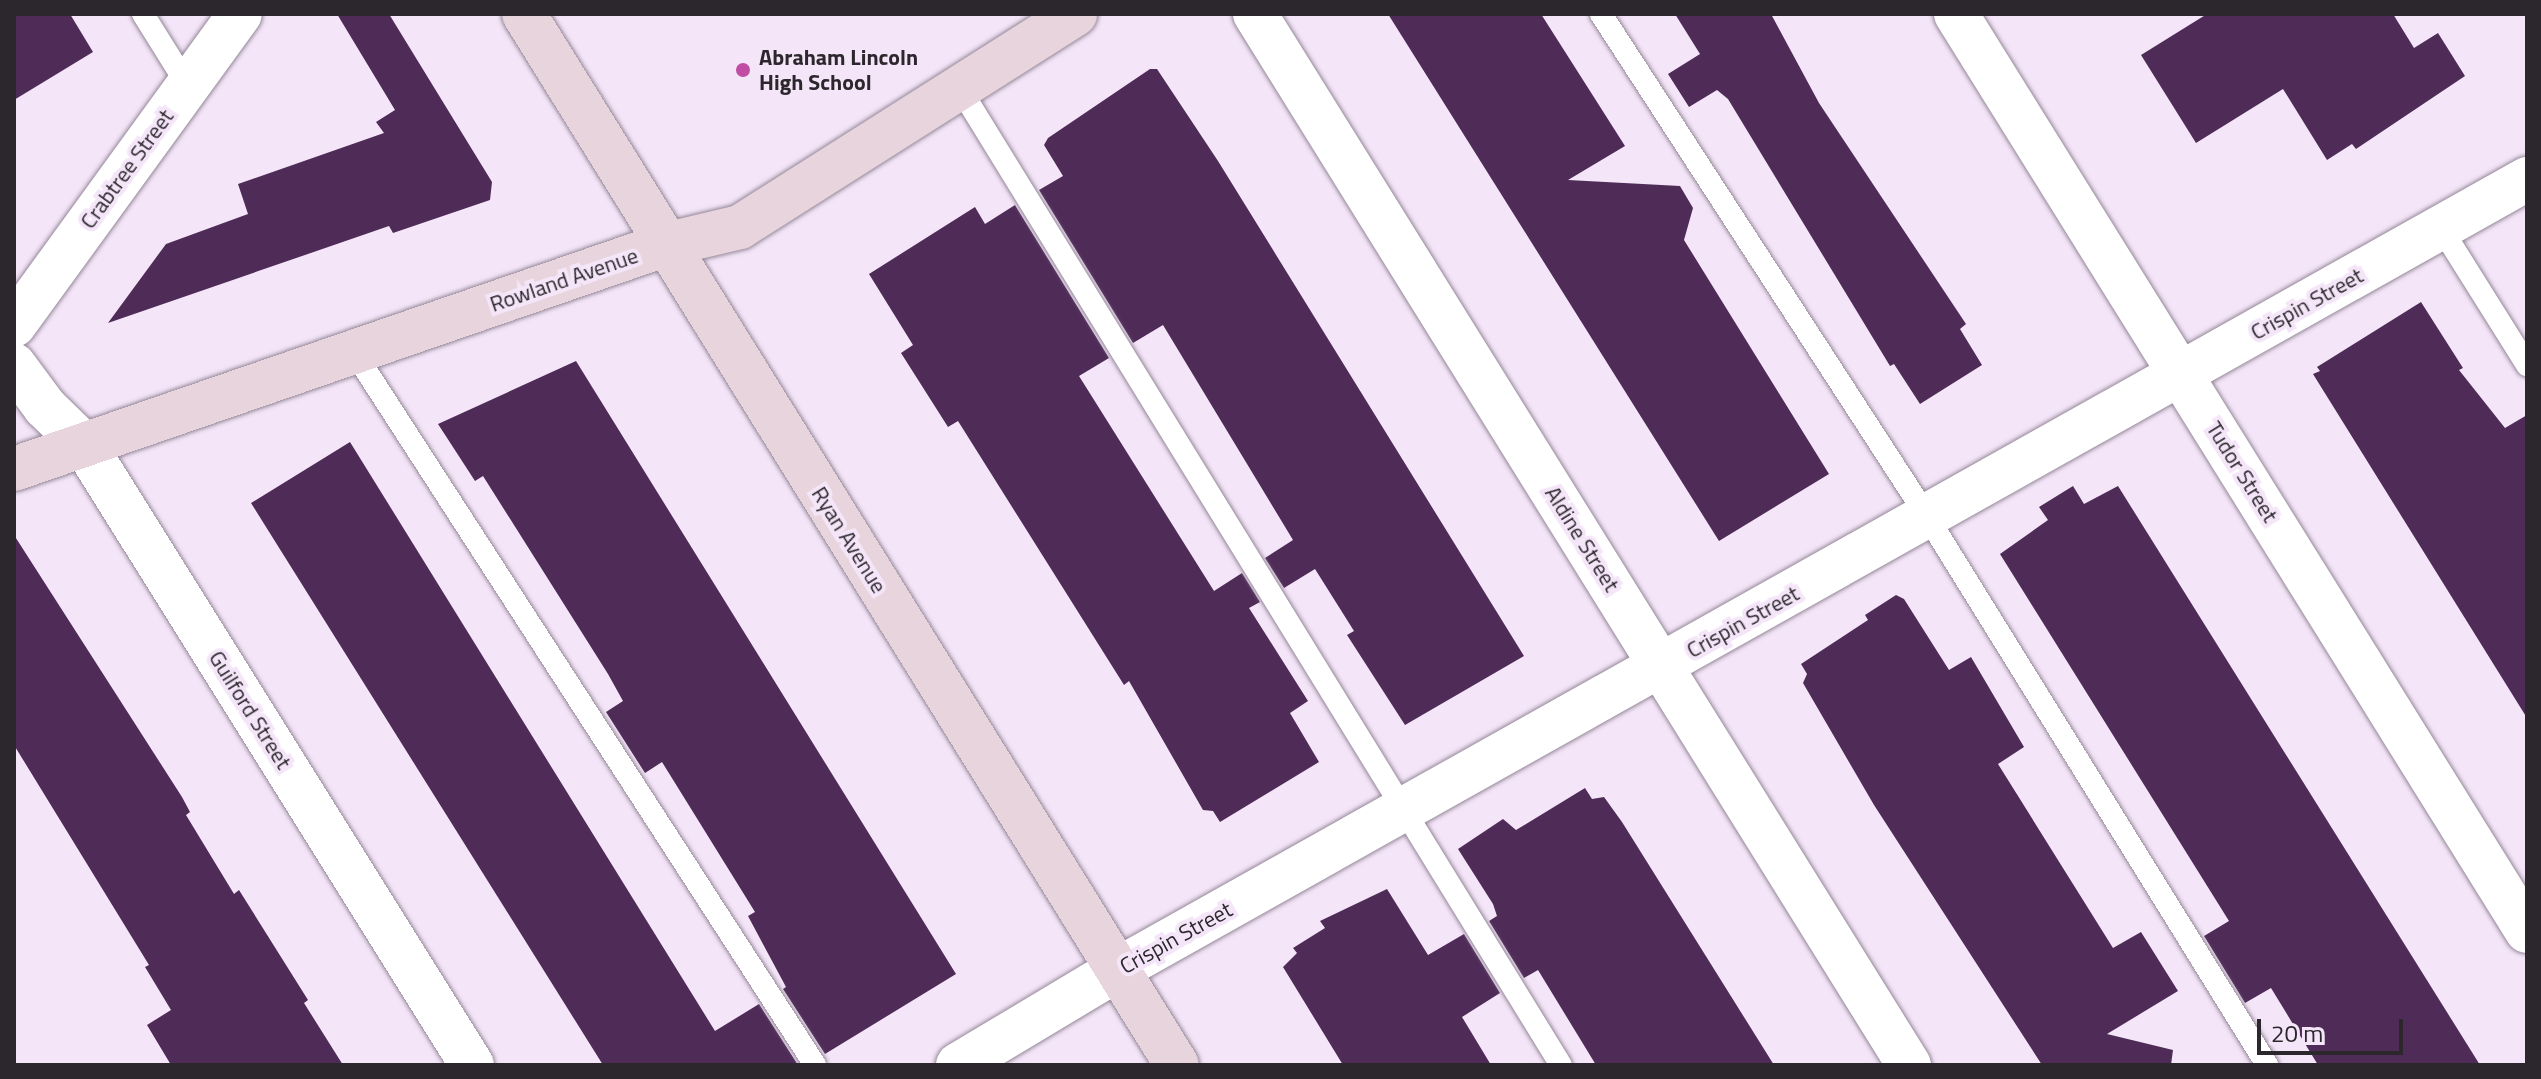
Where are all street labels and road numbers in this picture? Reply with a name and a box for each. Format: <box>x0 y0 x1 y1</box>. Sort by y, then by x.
street label: Crabtree Street <box>75 104 179 234</box>
street label: Rowland Avenue <box>487 242 641 318</box>
street label: Crispin Street <box>2246 262 2368 346</box>
street label: Tudor Street <box>2201 417 2283 527</box>
street label: Aldine Street <box>1539 481 1625 597</box>
street label: Ryan Avenue <box>806 482 892 598</box>
street label: Crispin Street <box>1682 580 1804 664</box>
street label: Guilford Street <box>203 646 297 774</box>
street label: Crispin Street <box>1115 896 1237 980</box>

